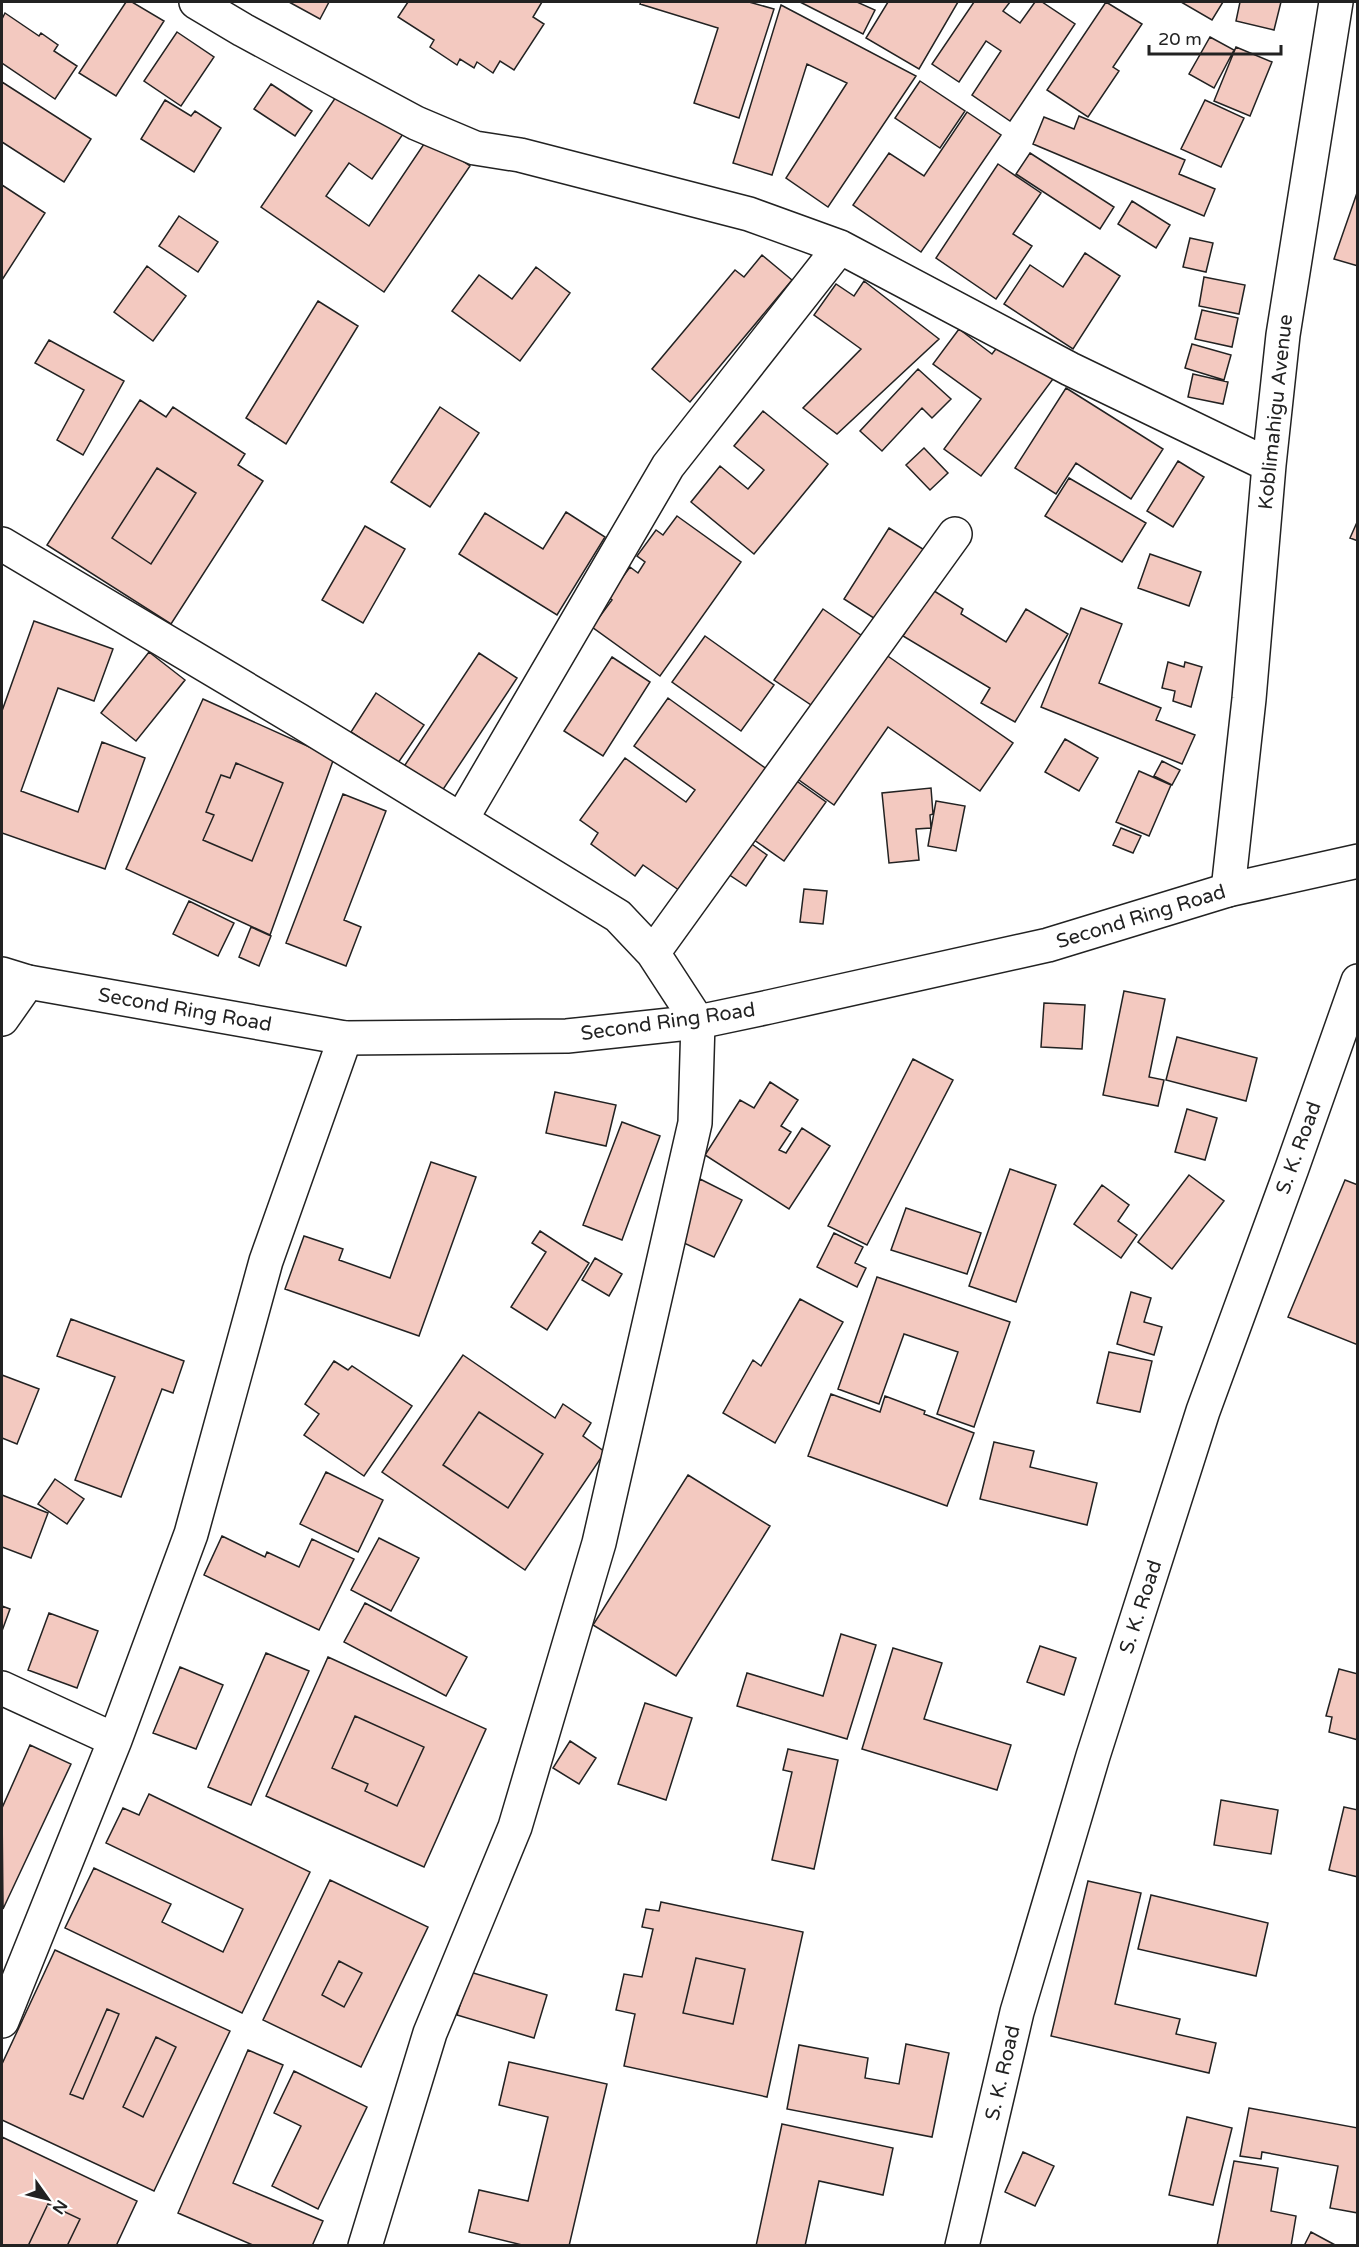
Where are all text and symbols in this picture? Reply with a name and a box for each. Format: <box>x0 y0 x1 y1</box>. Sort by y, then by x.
scale bar <box>1149 18 1281 56</box>
text: 20 m <box>1158 28 1202 50</box>
street label: Koblimahigu Avenue <box>1254 313 1298 511</box>
street label: Second Ring Road <box>1053 880 1229 954</box>
street label: Second Ring Road <box>96 983 274 1037</box>
street label: Second Ring Road <box>579 998 757 1046</box>
street label: S. K. Road <box>1271 1098 1327 1198</box>
street label: S. K. Road <box>1115 1557 1167 1657</box>
street label: S. K. Road <box>980 2023 1026 2123</box>
north arrow <box>18 2169 78 2229</box>
text: N <box>48 2196 71 2218</box>

